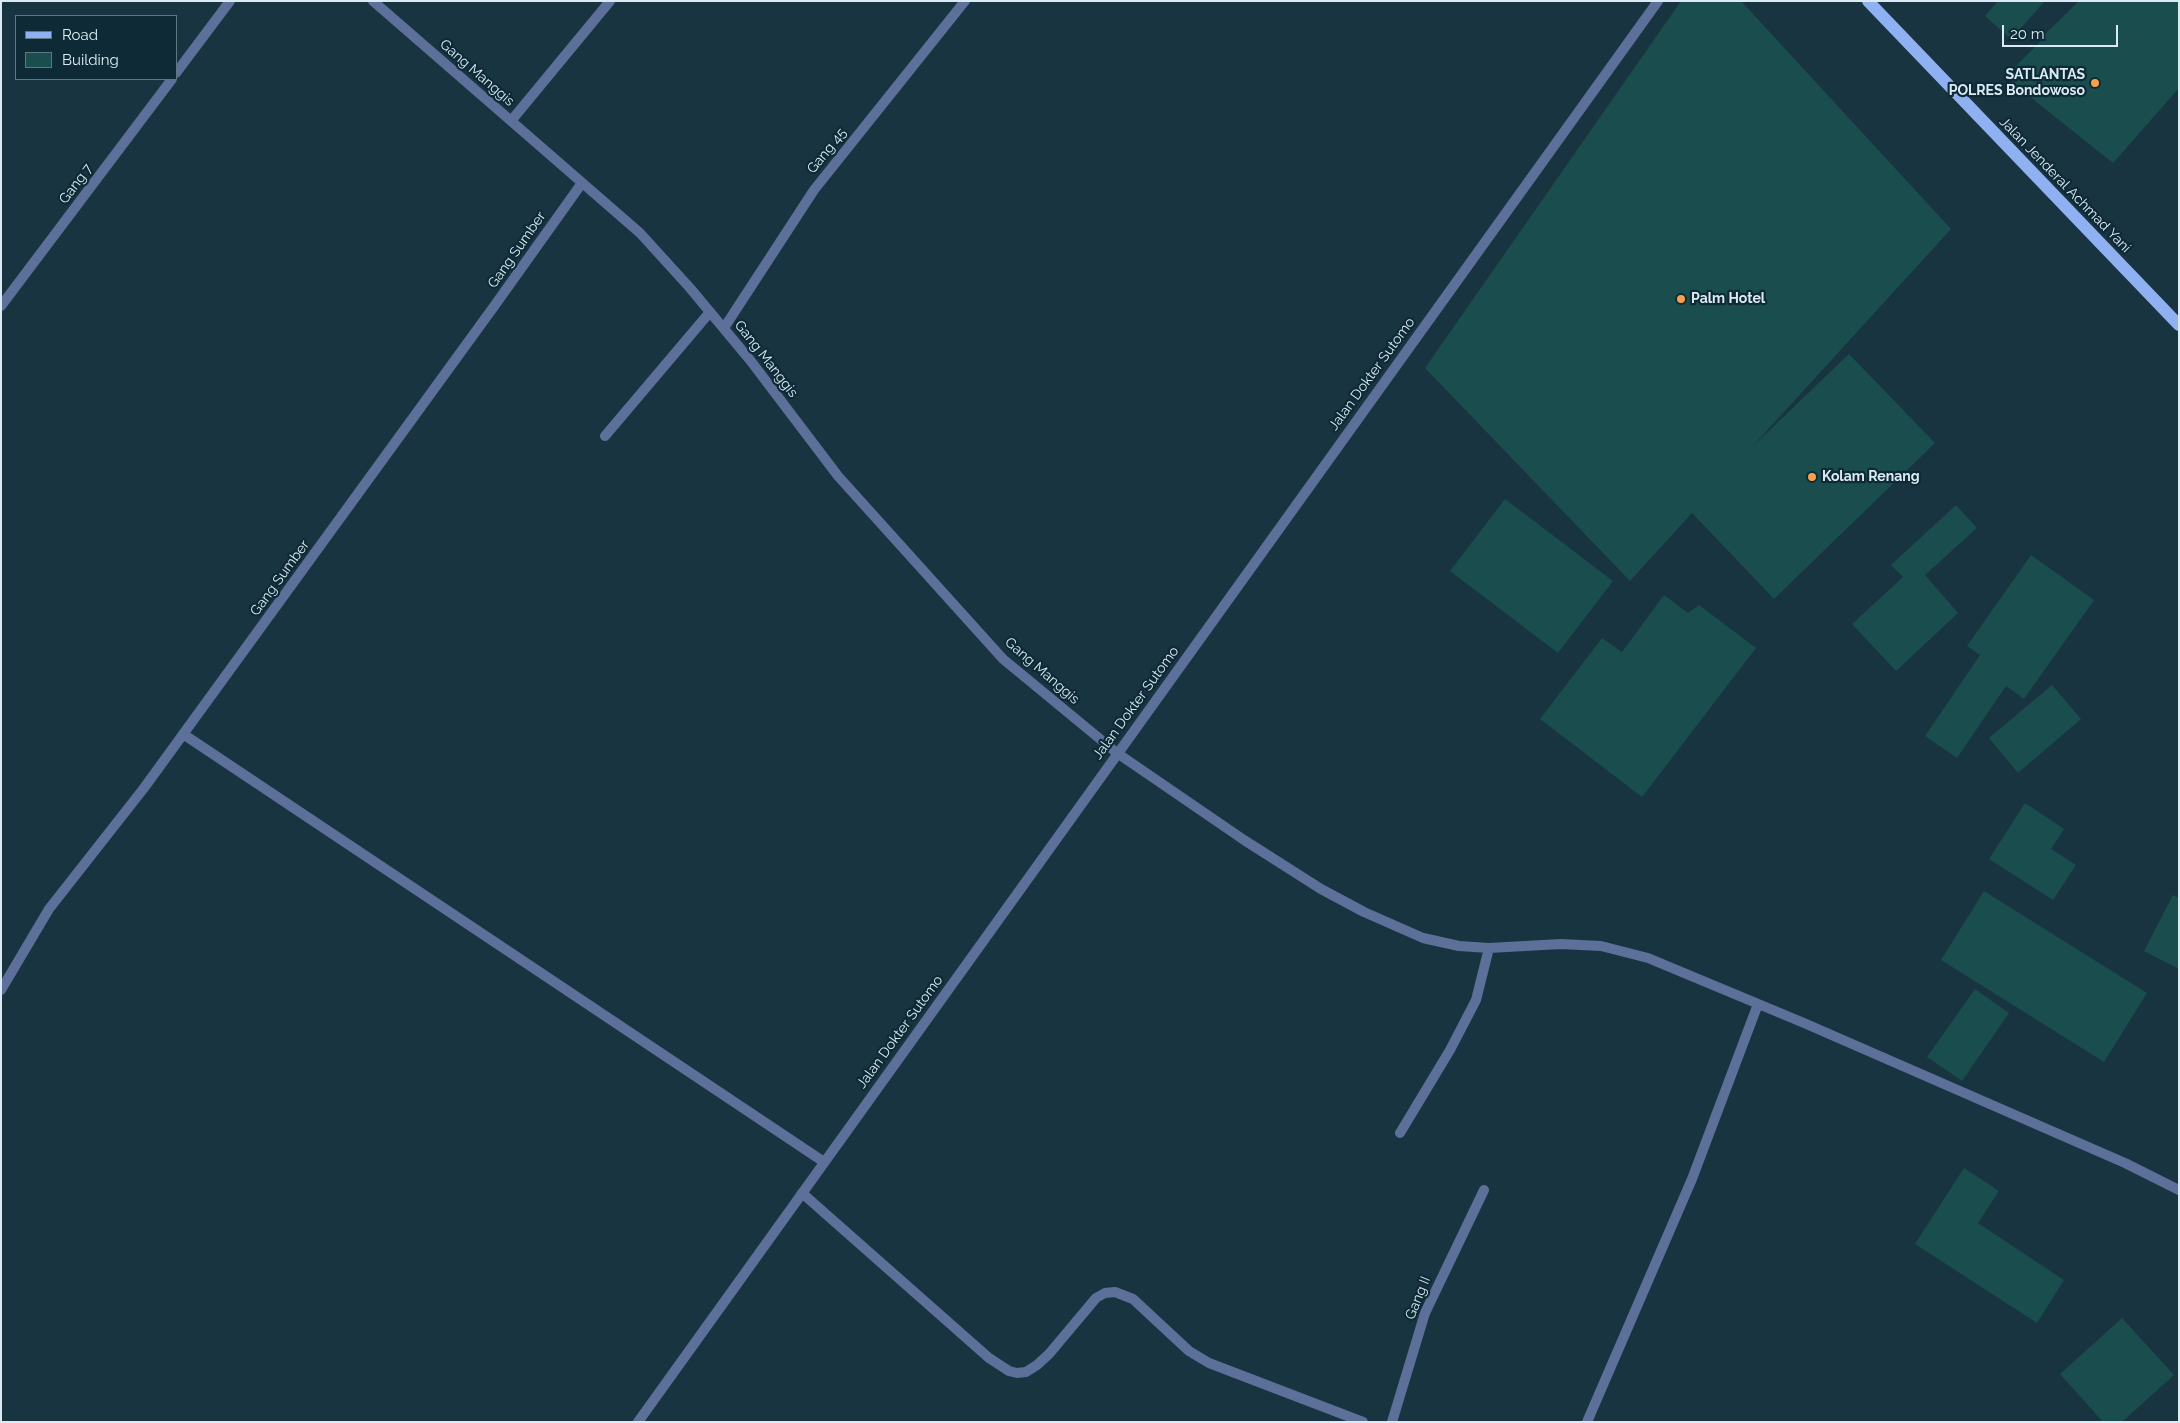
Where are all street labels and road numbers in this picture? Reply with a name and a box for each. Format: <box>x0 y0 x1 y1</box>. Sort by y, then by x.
street label: Gang Manggis <box>436 36 518 110</box>
street label: Jalan Jenderal Achmad Yani <box>1996 114 2134 256</box>
street label: Gang 45 <box>804 125 850 177</box>
street label: Gang 7 <box>56 161 96 207</box>
street label: Gang Sumber <box>484 209 550 291</box>
street label: Jalan Dokter Sutomo <box>1325 314 1419 434</box>
street label: Gang Manggis <box>731 317 801 401</box>
street label: Gang Sumber <box>247 537 313 619</box>
street label: Gang Manggis <box>1001 634 1083 708</box>
street label: Jalan Dokter Sutomo <box>1089 643 1183 763</box>
street label: Jalan Dokter Sutomo <box>853 972 947 1092</box>
street label: Gang II <box>1402 1274 1434 1322</box>

